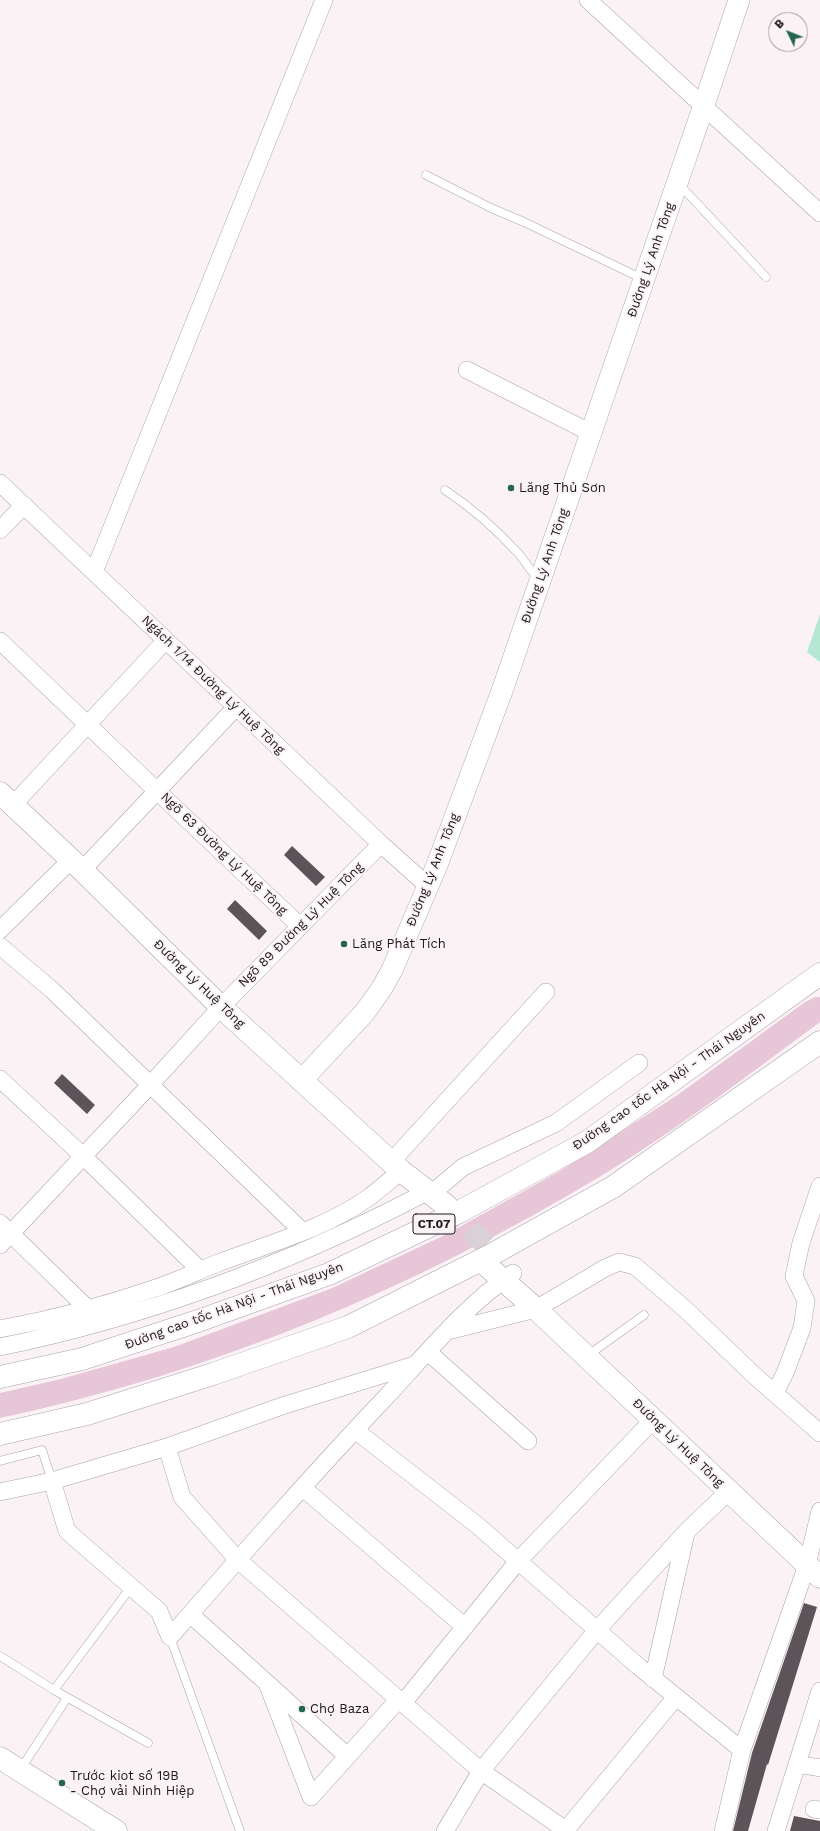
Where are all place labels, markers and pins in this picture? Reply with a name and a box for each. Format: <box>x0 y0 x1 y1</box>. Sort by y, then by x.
place label: Lăng Thủ Sơn <box>519 480 606 496</box>
marker: Lăng Thủ Sơn <box>506 483 516 493</box>
place label: Lăng Phát Tích <box>352 936 446 952</box>
marker: Lăng Phát Tích <box>339 939 349 949</box>
place label: Chợ Baza <box>310 1701 369 1717</box>
marker: Chợ Baza <box>297 1704 307 1714</box>
place label: Trước kiot số 19B - Chợ vải Ninh Hiệp <box>70 1768 194 1799</box>
marker: Trước kiot số 19B - Chợ vải Ninh Hiệp <box>57 1778 67 1788</box>

